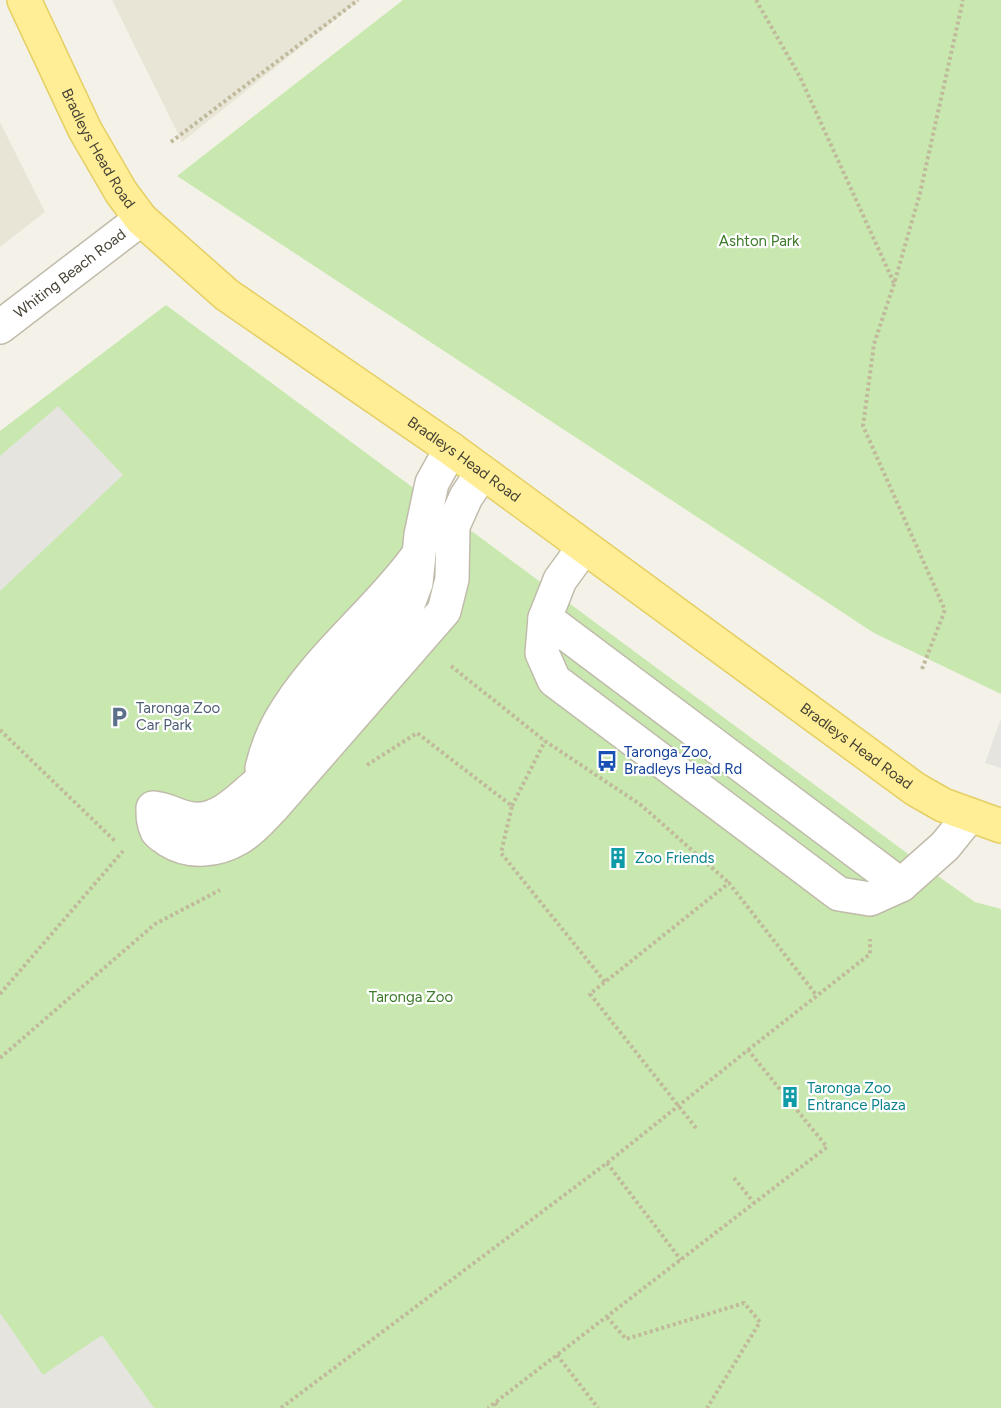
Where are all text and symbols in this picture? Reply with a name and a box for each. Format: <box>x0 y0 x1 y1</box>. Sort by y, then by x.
street label: Bradleys Head Road <box>58 85 139 212</box>
street label: Whiting Beach Road <box>10 225 129 322</box>
park label: Ashton Park <box>719 232 800 250</box>
street label: Bradleys Head Road <box>404 413 524 506</box>
place label: Taronga Zoo Car Park <box>136 699 221 734</box>
street label: Bradleys Head Road <box>797 699 916 793</box>
parking icon: Taronga Zoo Car Park <box>107 705 131 729</box>
place label: Taronga Zoo, Bradleys Head Rd <box>624 743 742 778</box>
bus stop icon: Taronga Zoo, Bradleys Head Rd <box>595 749 619 773</box>
building icon: Zoo Friends <box>606 846 630 870</box>
place label: Zoo Friends <box>635 849 715 867</box>
park label: Taronga Zoo <box>369 988 453 1006</box>
place label: Taronga Zoo Entrance Plaza <box>807 1079 906 1114</box>
building icon: Taronga Zoo Entrance Plaza <box>778 1085 802 1109</box>

